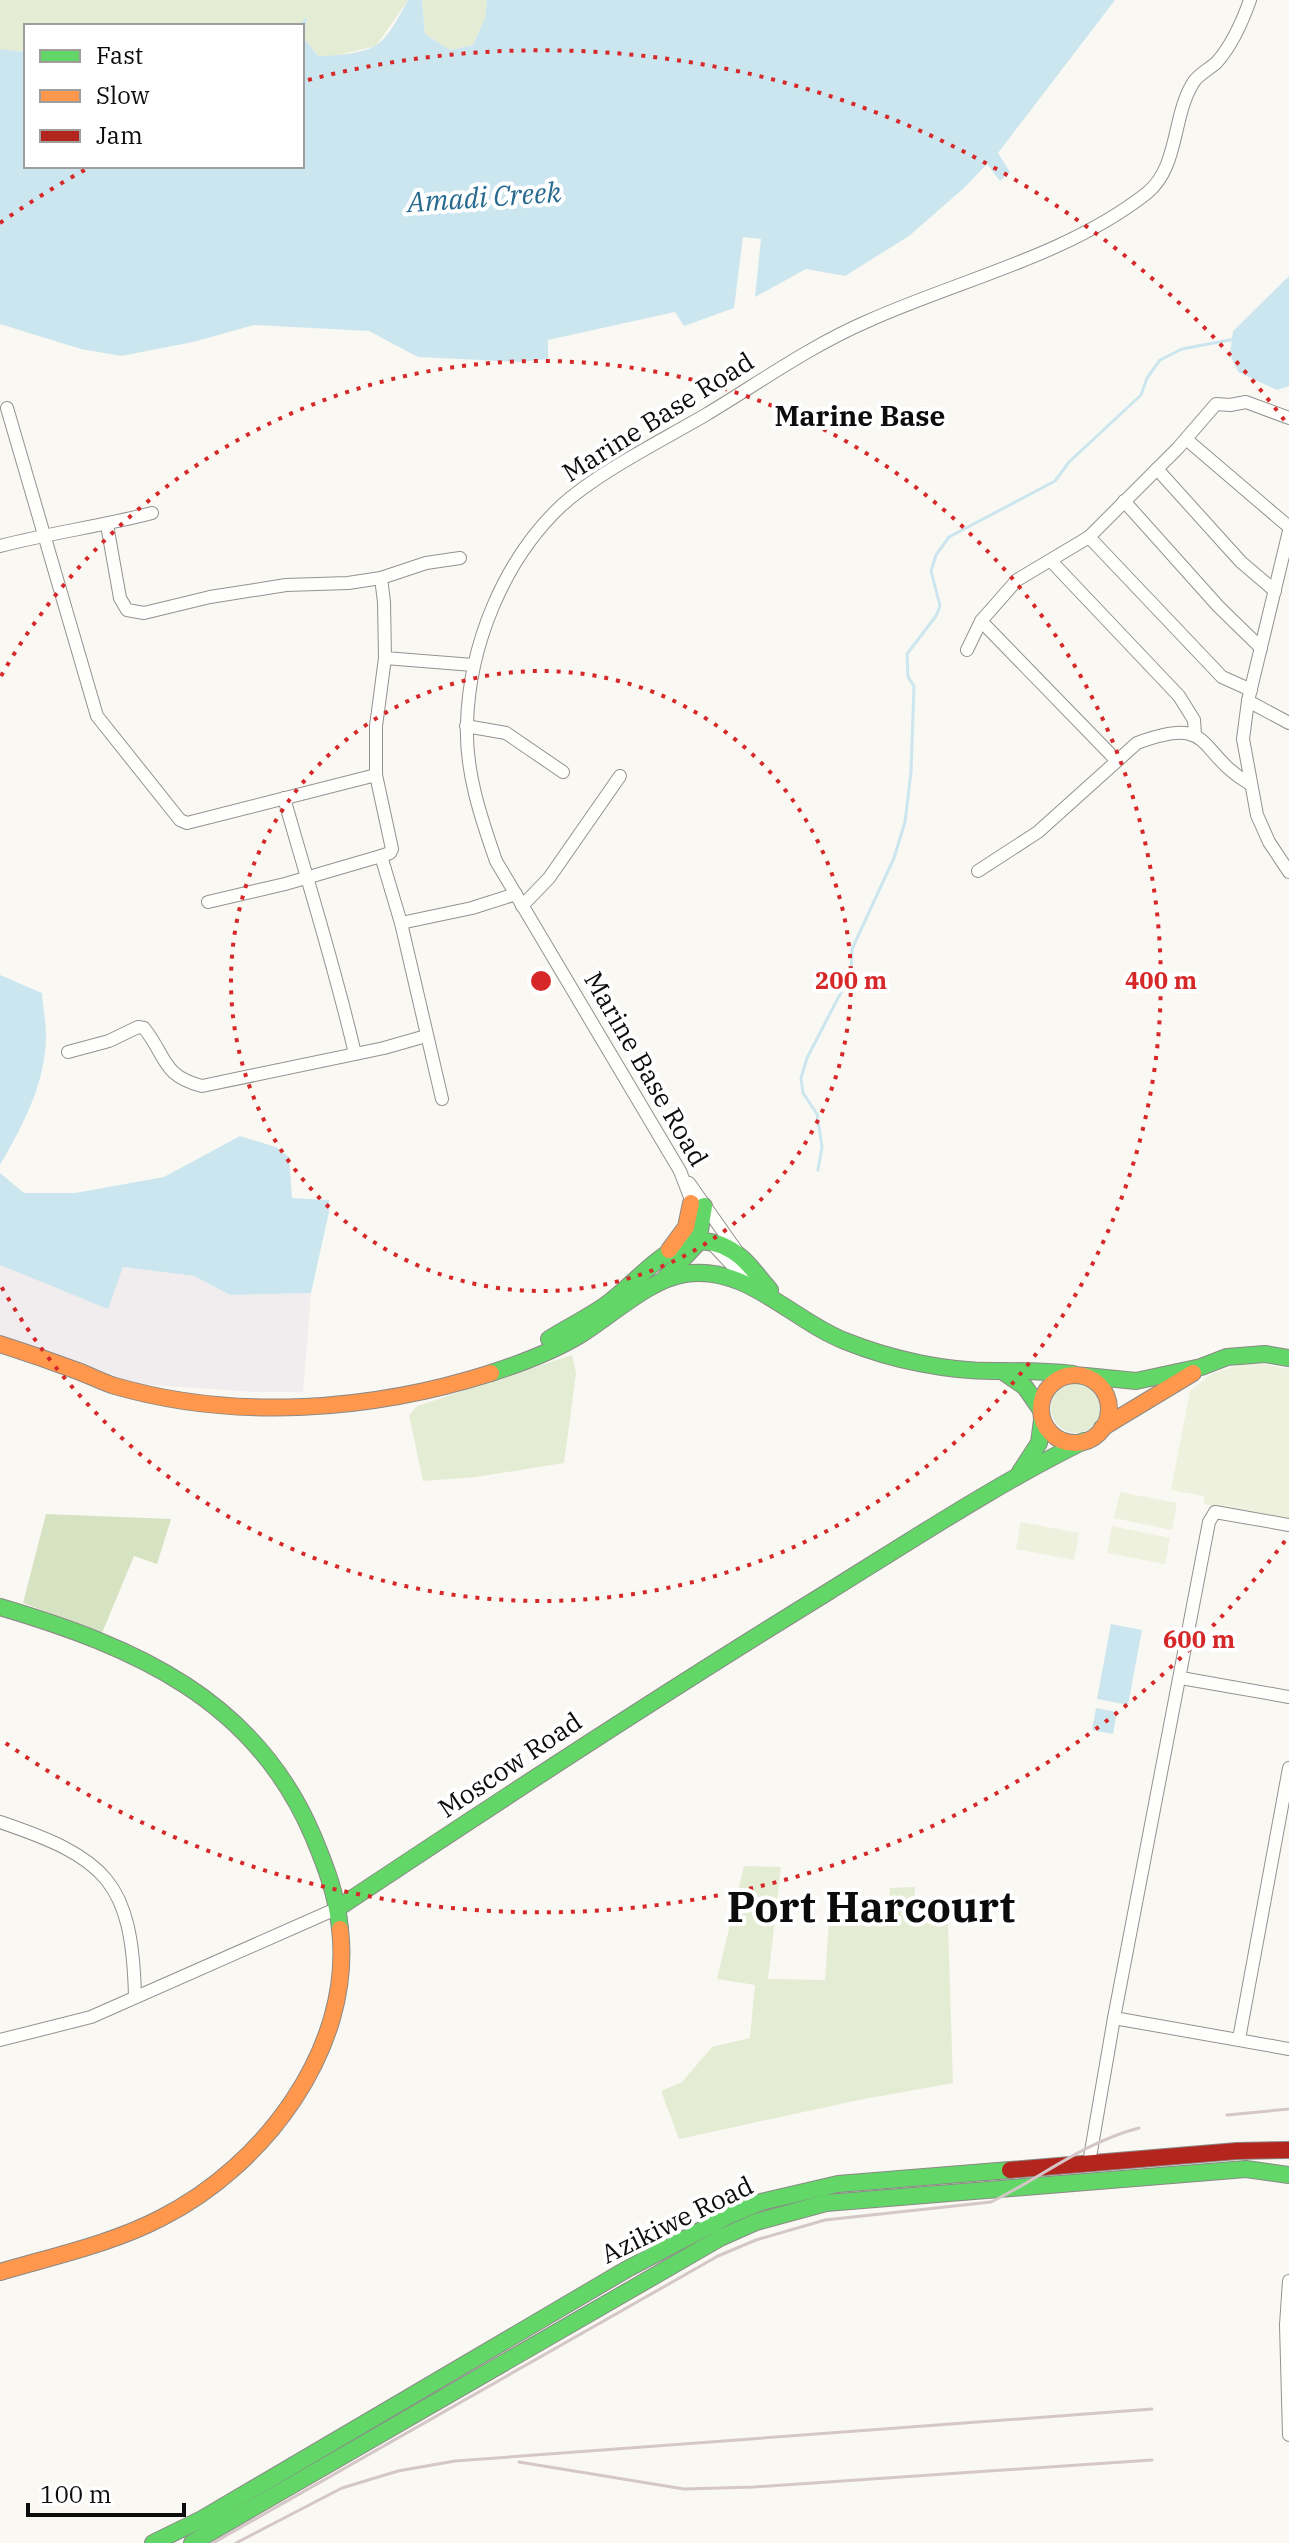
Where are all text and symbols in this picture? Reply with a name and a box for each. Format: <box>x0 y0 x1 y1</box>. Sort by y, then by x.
legend <box>24 24 304 168</box>
text: Fast <box>96 39 143 71</box>
text: Slow <box>96 79 150 111</box>
text: Jam <box>96 119 143 151</box>
water label: Amadi Creek <box>404 173 562 220</box>
street label: Marine Base Road <box>555 344 760 489</box>
district label: Marine Base <box>775 397 945 434</box>
text: 200 m <box>815 964 887 996</box>
text: 400 m <box>1125 964 1197 996</box>
street label: Marine Base Road <box>577 965 716 1172</box>
centre of rings <box>527 967 555 995</box>
text: 600 m <box>1163 1623 1235 1655</box>
street label: Moscow Road <box>431 1704 588 1825</box>
district label: Port Harcourt <box>727 1879 1015 1934</box>
street label: Azikiwe Road <box>595 2168 758 2271</box>
scale bar <box>28 2467 184 2517</box>
text: 100 m <box>40 2478 112 2510</box>

